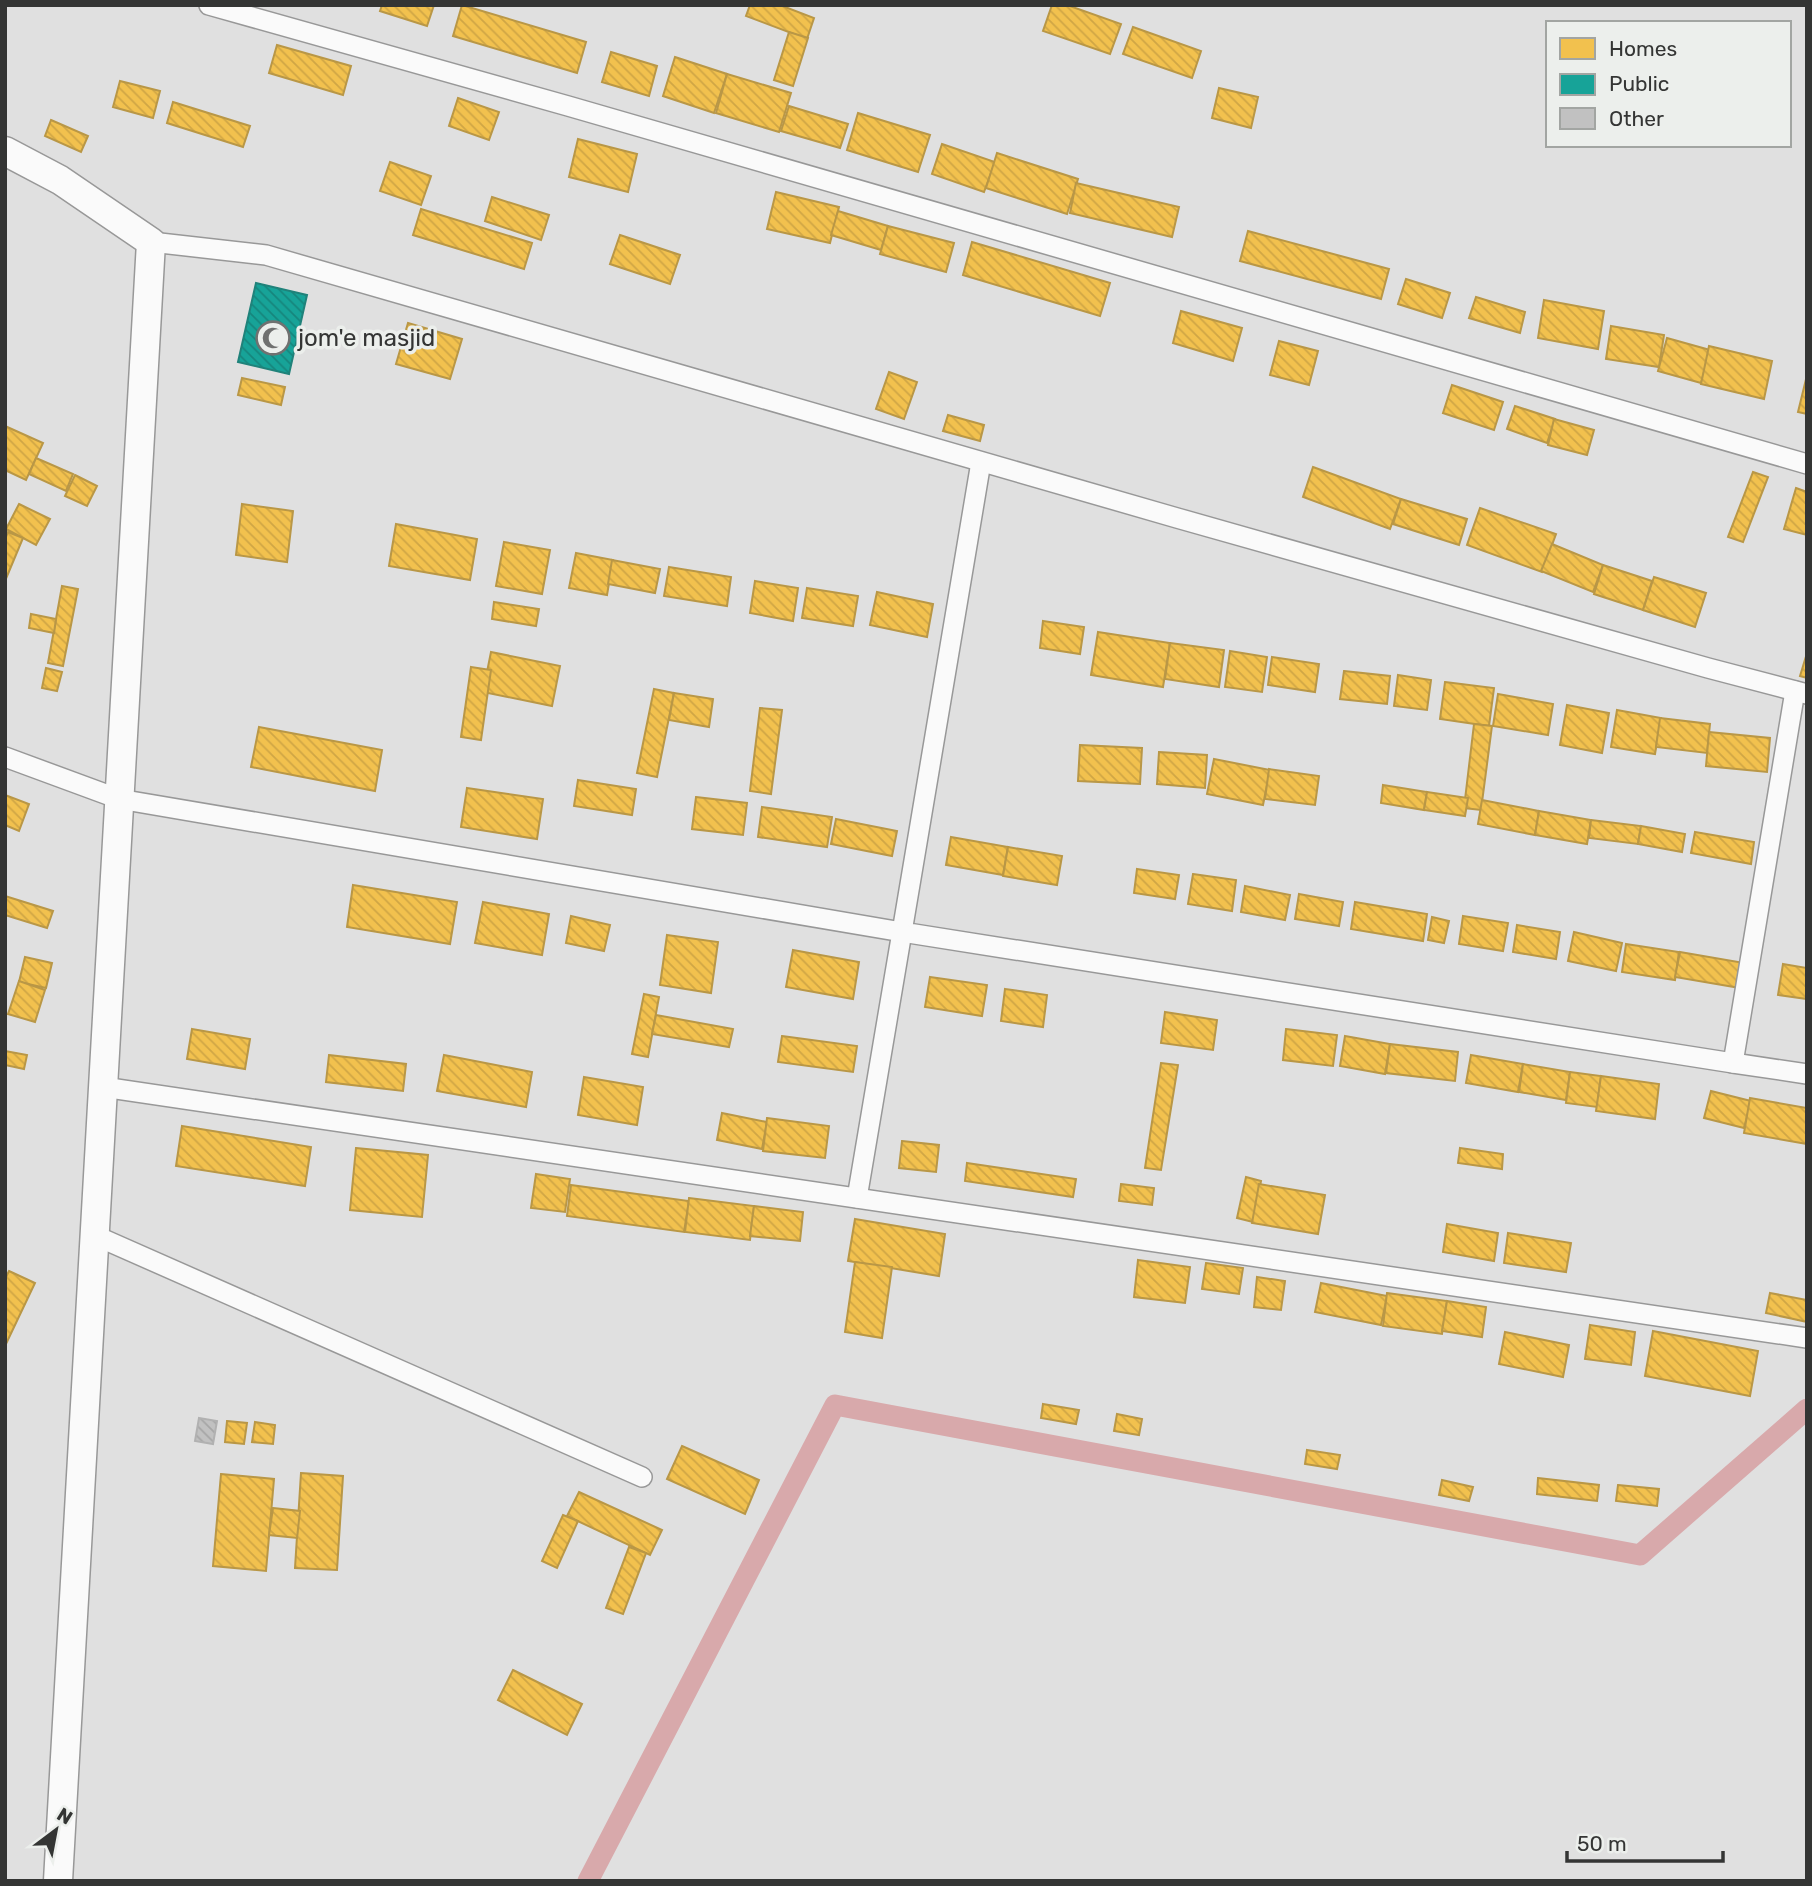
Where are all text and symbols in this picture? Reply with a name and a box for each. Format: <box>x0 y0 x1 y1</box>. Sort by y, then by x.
legend <box>1546 21 1791 147</box>
text: Homes <box>1609 36 1677 61</box>
text: Public <box>1609 71 1669 96</box>
text: Other <box>1609 106 1664 131</box>
mosque icon: jom'e masjid <box>254 319 292 357</box>
place label: jom'e masjid <box>297 324 435 352</box>
north arrow <box>21 1795 91 1865</box>
text: N <box>53 1803 77 1829</box>
scale bar <box>1567 1820 1723 1864</box>
text: 50 m <box>1577 1831 1627 1856</box>

